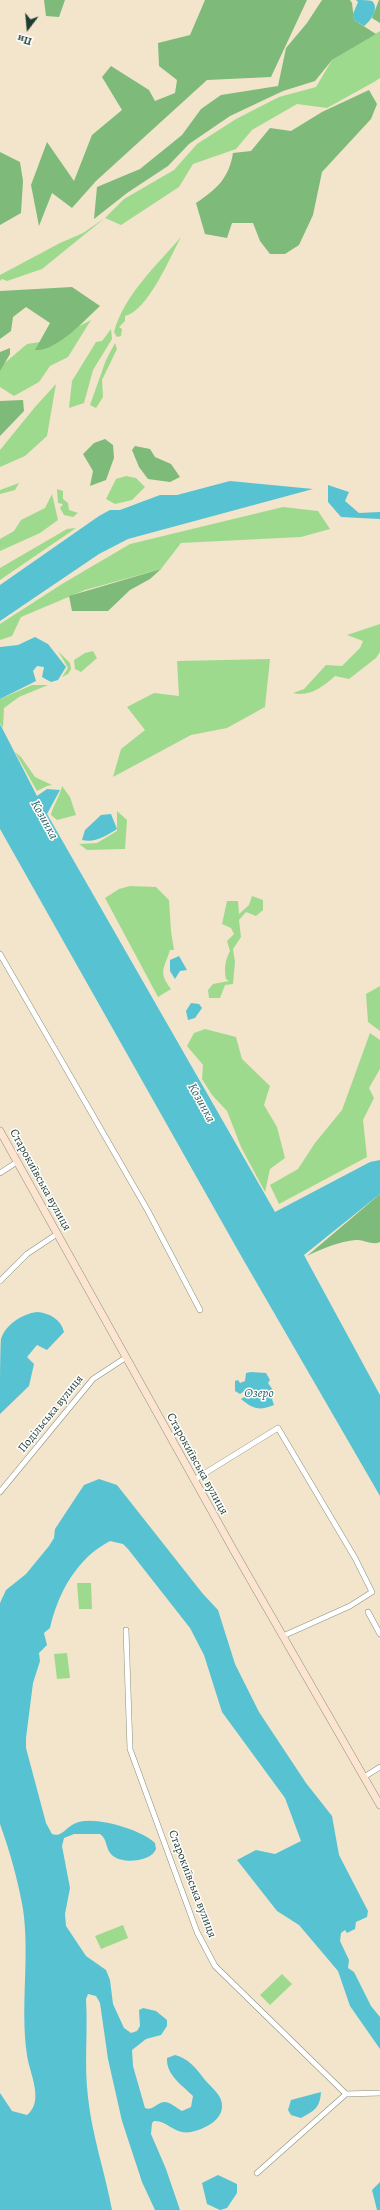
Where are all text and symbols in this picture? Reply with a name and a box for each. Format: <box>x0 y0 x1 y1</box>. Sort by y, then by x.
north arrow <box>8 8 48 48</box>
text: Пн <box>16 31 34 49</box>
water label: Козинка <box>27 798 61 842</box>
water label: Козинка <box>184 1081 218 1125</box>
street label: Старокиївська вулиця <box>6 1127 74 1233</box>
street label: Подільська вулиця <box>15 1372 87 1456</box>
water label: Озеро <box>244 1386 274 1402</box>
street label: Старокиївська вулиця <box>163 1411 231 1517</box>
street label: Старокиївська вулиця <box>165 1828 219 1940</box>

